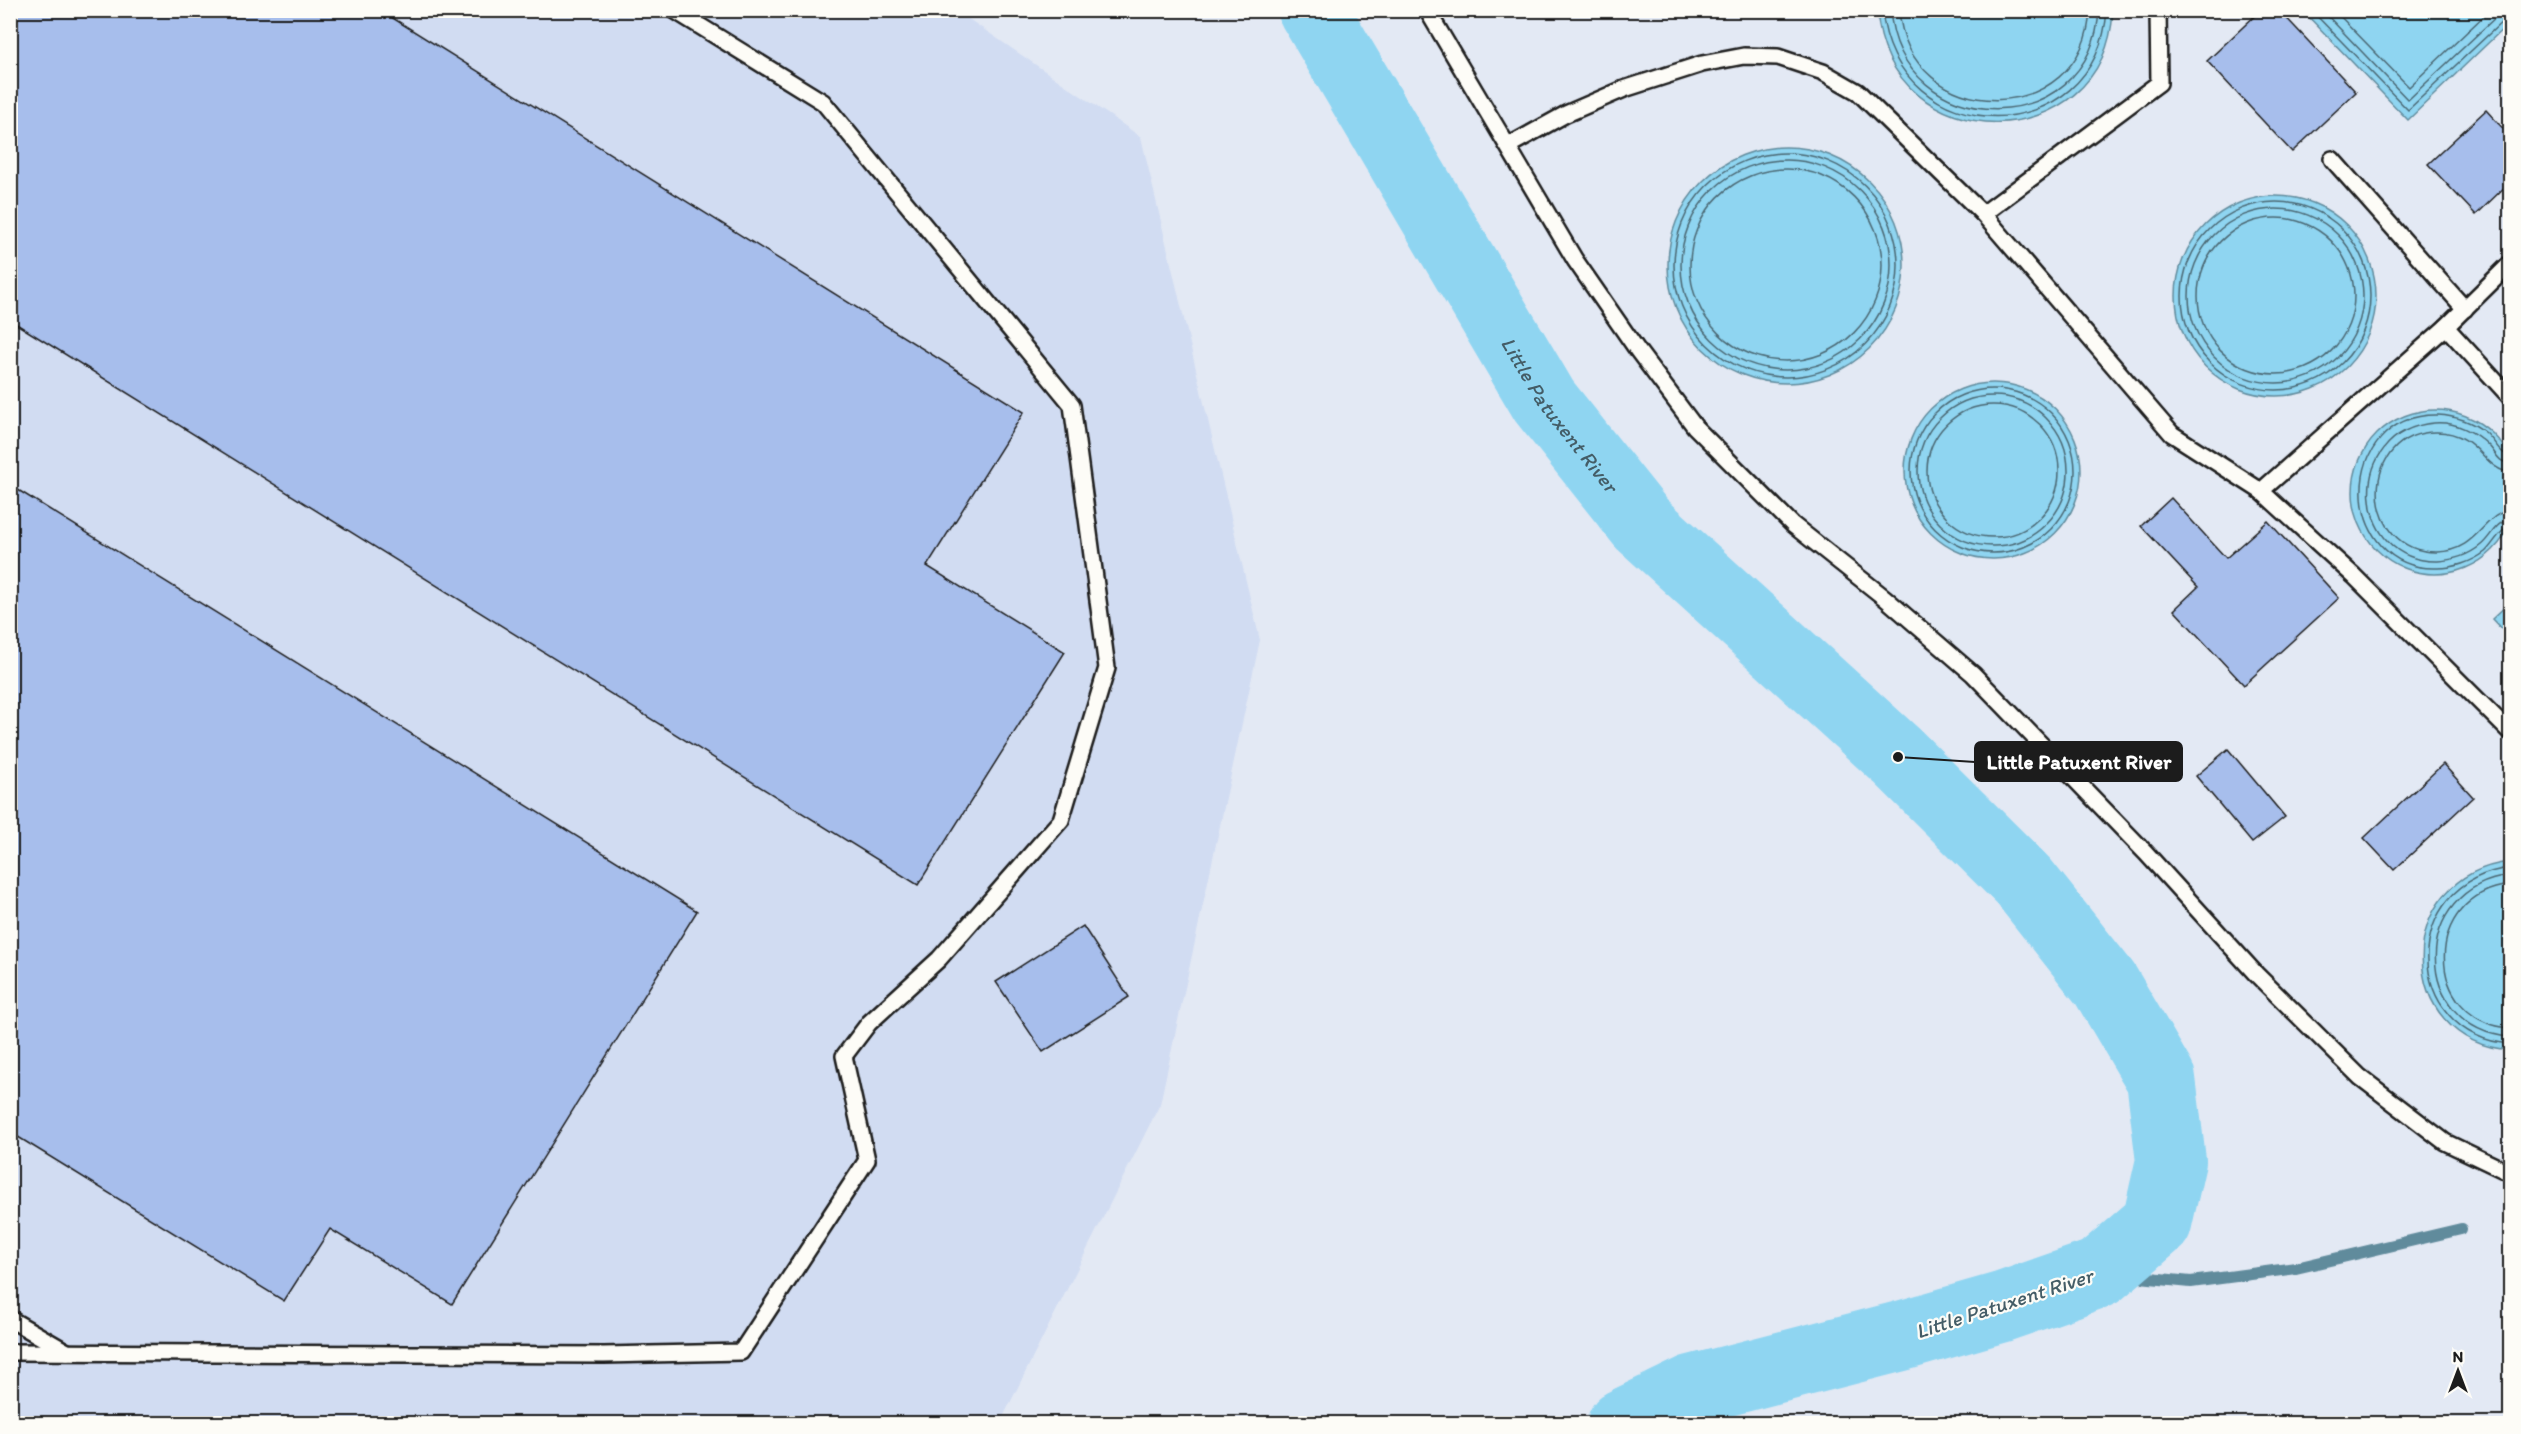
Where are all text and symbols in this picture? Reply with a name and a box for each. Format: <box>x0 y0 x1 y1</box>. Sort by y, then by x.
water label: Little Patuxent River <box>1496 332 1625 499</box>
callout: Little Patuxent River <box>1975 742 2182 781</box>
text: Little Patuxent River <box>1987 749 2172 774</box>
water label: Little Patuxent River <box>1912 1262 2098 1343</box>
north arrow <box>2428 1341 2488 1401</box>
text: N <box>2453 1347 2463 1366</box>

